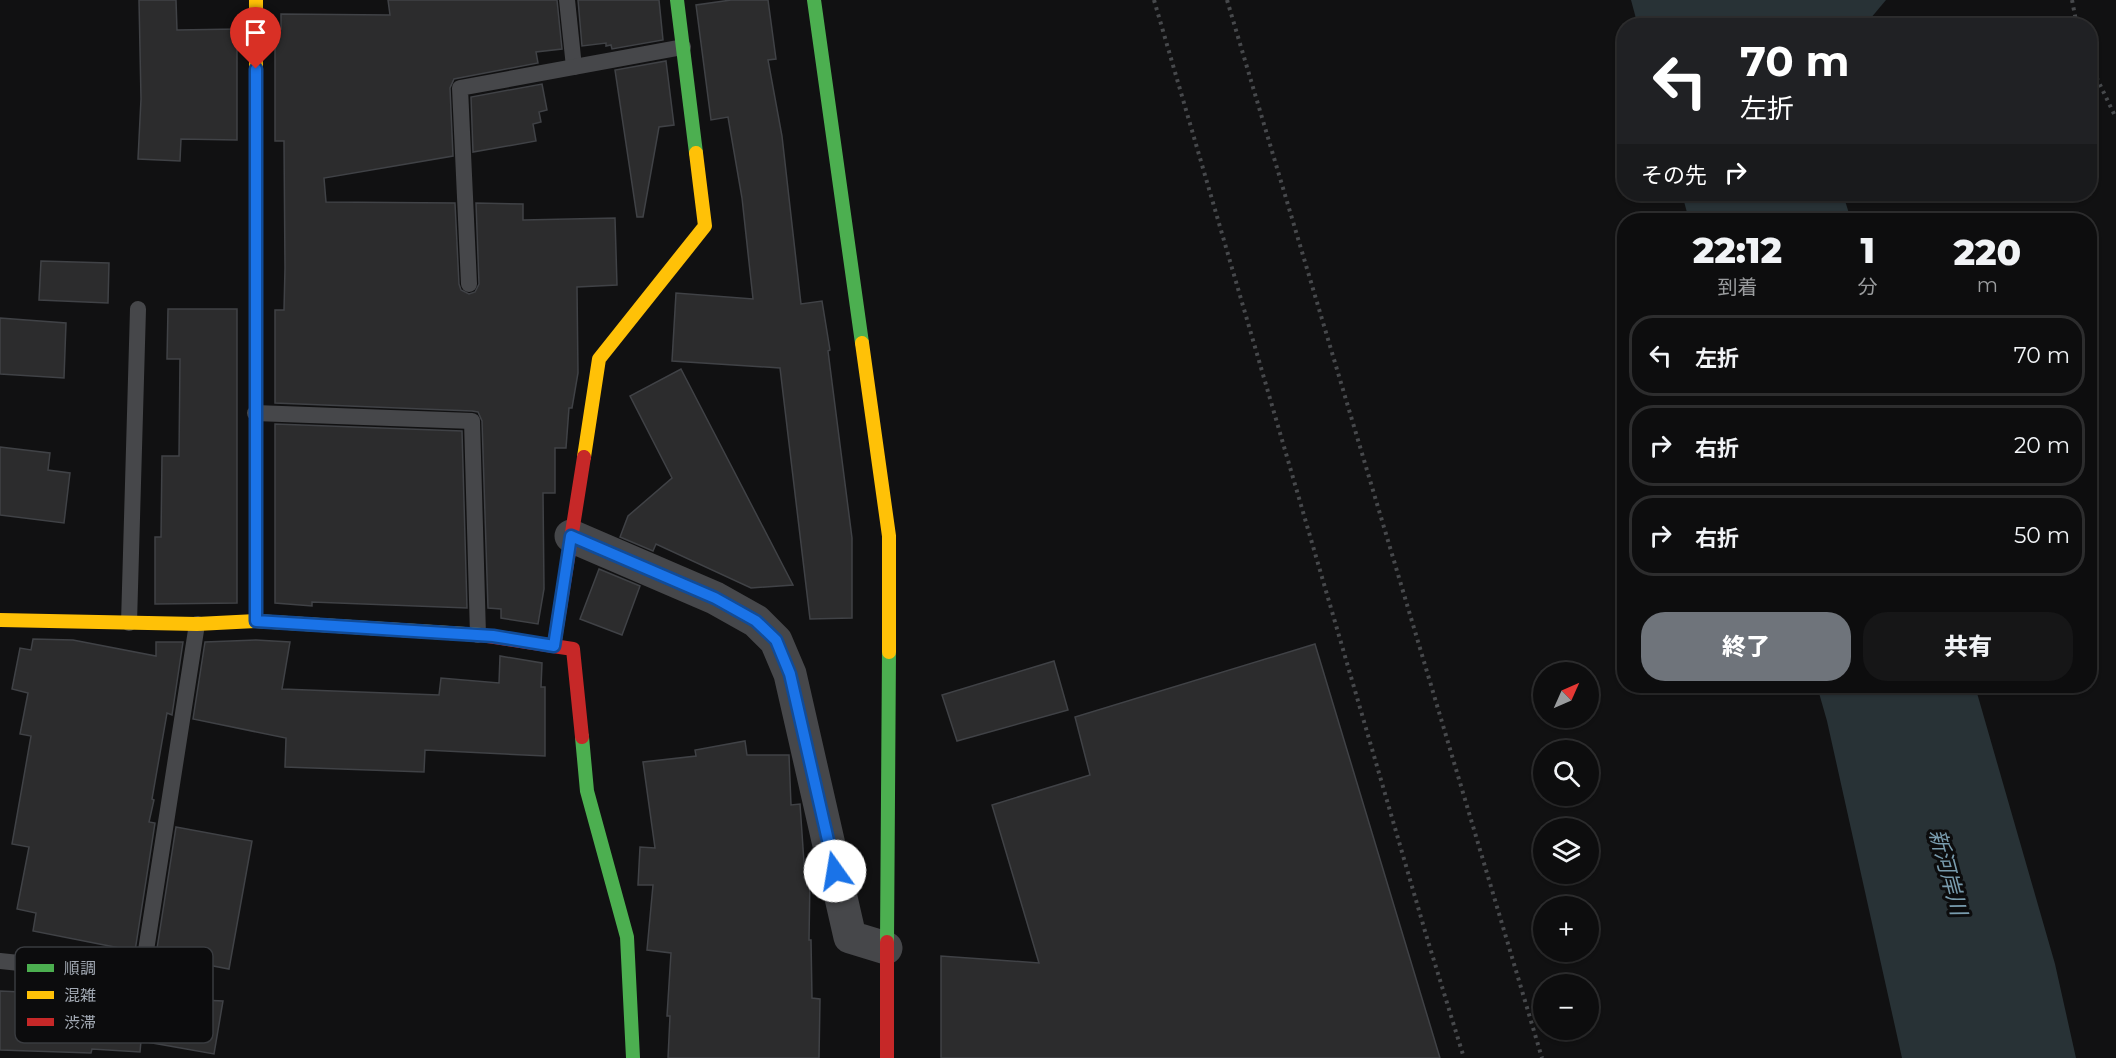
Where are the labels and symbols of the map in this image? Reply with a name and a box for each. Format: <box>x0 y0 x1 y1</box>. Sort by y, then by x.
pin <box>230 7 281 69</box>
north arrow <box>1533 662 1599 728</box>
water label: 新河岸川 <box>1924 826 1973 920</box>
position arrow <box>803 839 867 903</box>
legend <box>15 947 213 1043</box>
text: 順調 <box>64 959 96 978</box>
text: 混雑 <box>64 986 96 1005</box>
text: 渋滞 <box>64 1013 96 1032</box>

